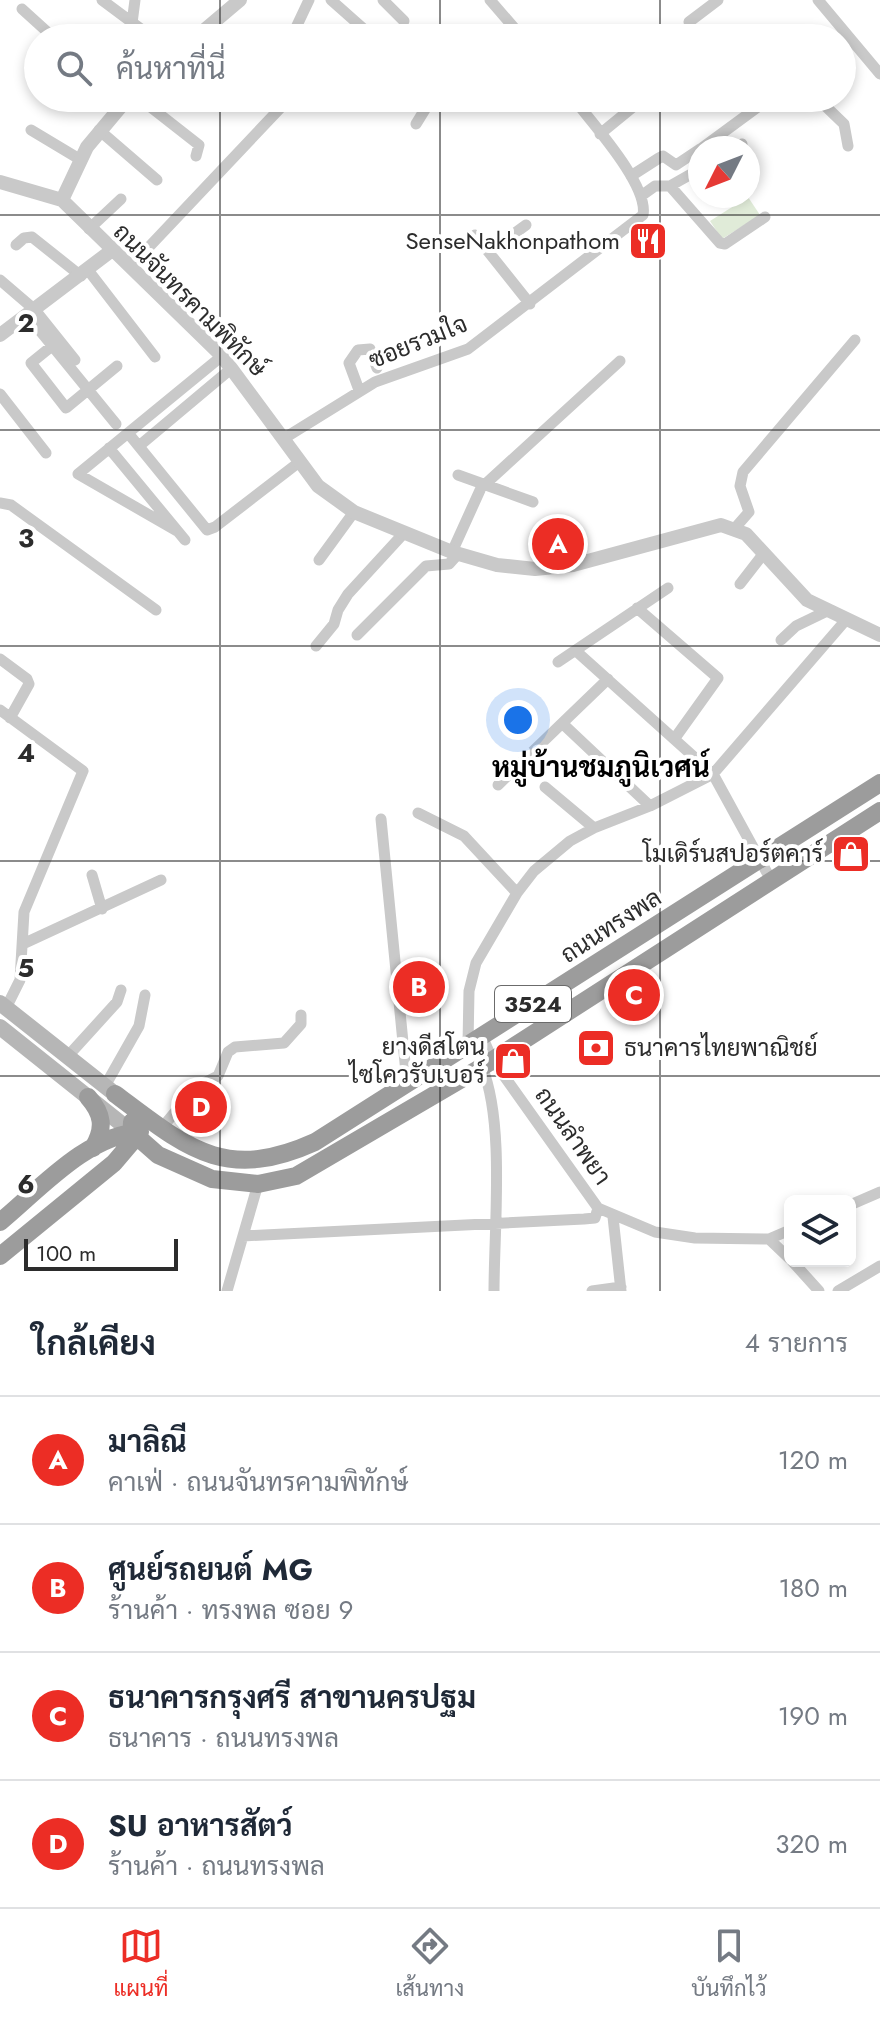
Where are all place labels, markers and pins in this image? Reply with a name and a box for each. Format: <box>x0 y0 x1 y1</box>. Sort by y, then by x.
restaurant icon: SenseNakhonpathom <box>627 220 669 262</box>
place label: SenseNakhonpathom <box>405 223 620 258</box>
pin: A <box>532 514 584 574</box>
shop icon: โมเดิร์นสปอร์ตคาร์ <box>830 833 872 875</box>
place label: โมเดิร์นสปอร์ตคาร์ <box>641 836 823 871</box>
pin: B <box>393 957 445 1017</box>
pin: C <box>608 965 660 1025</box>
bank icon: ธนาคารไทยพาณิชย์ <box>575 1027 617 1069</box>
place label: ยางดีสโตน ไซโควรับเบอร์ <box>347 1029 485 1092</box>
place label: ธนาคารไทยพาณิชย์ <box>624 1030 818 1065</box>
shop icon: ยางดีสโตน ไซโควรับเบอร์ <box>492 1040 534 1082</box>
pin: D <box>175 1077 227 1137</box>

